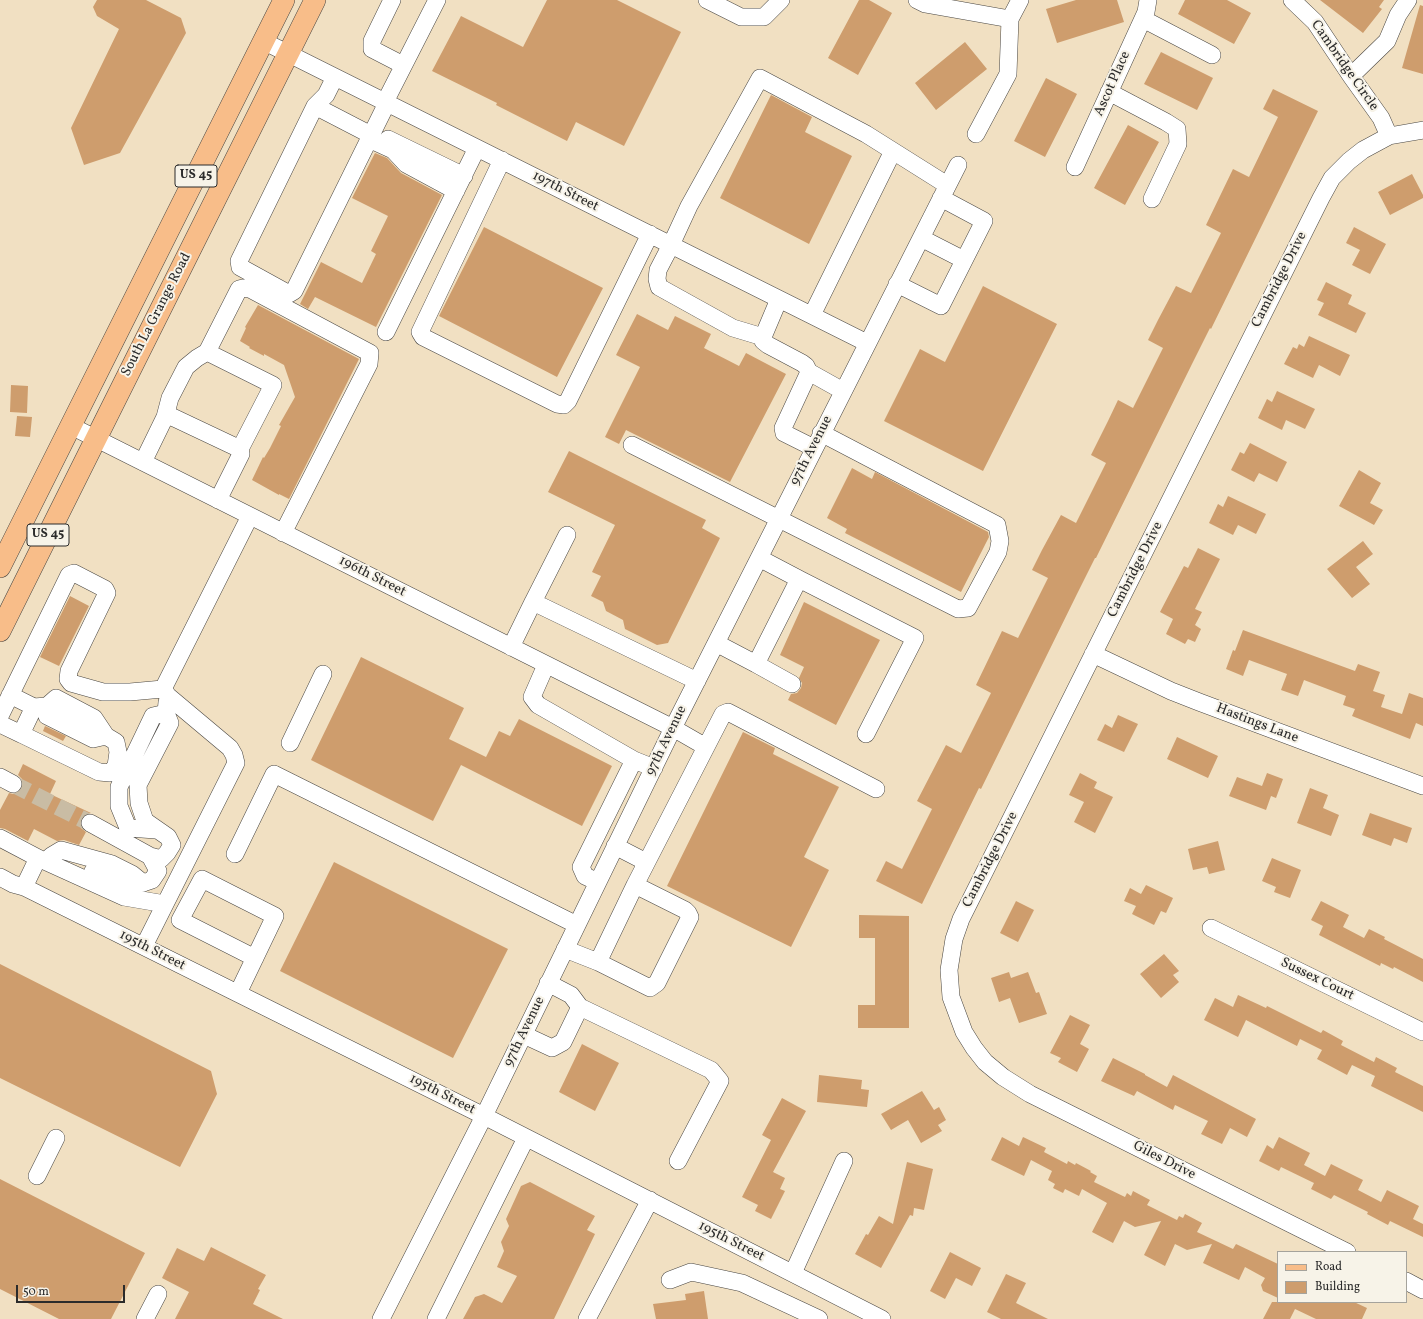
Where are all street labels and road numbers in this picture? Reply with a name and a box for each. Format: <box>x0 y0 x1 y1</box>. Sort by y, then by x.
street label: Cambridge Circle <box>1307 17 1381 115</box>
street label: Ascot Place <box>1091 49 1135 119</box>
road number: US 45 <box>175 165 217 187</box>
street label: 197th Street <box>529 168 601 216</box>
street label: Cambridge Drive <box>1249 229 1311 331</box>
street label: South La Grange Road <box>119 250 195 380</box>
street label: 97th Avenue <box>787 413 837 489</box>
street label: Cambridge Drive <box>1105 519 1167 621</box>
road number: US 45 <box>27 524 69 546</box>
street label: 196th Street <box>336 553 408 601</box>
street label: Hastings Lane <box>1213 701 1301 747</box>
street label: 97th Avenue <box>643 703 691 779</box>
street label: Cambridge Drive <box>960 809 1022 911</box>
street label: 195th Street <box>116 927 188 975</box>
street label: Sussex Court <box>1278 955 1356 1005</box>
street label: 97th Avenue <box>501 994 549 1070</box>
street label: 195th Street <box>406 1071 478 1119</box>
street label: Giles Drive <box>1130 1138 1198 1184</box>
street label: 195th Street <box>695 1218 767 1266</box>

